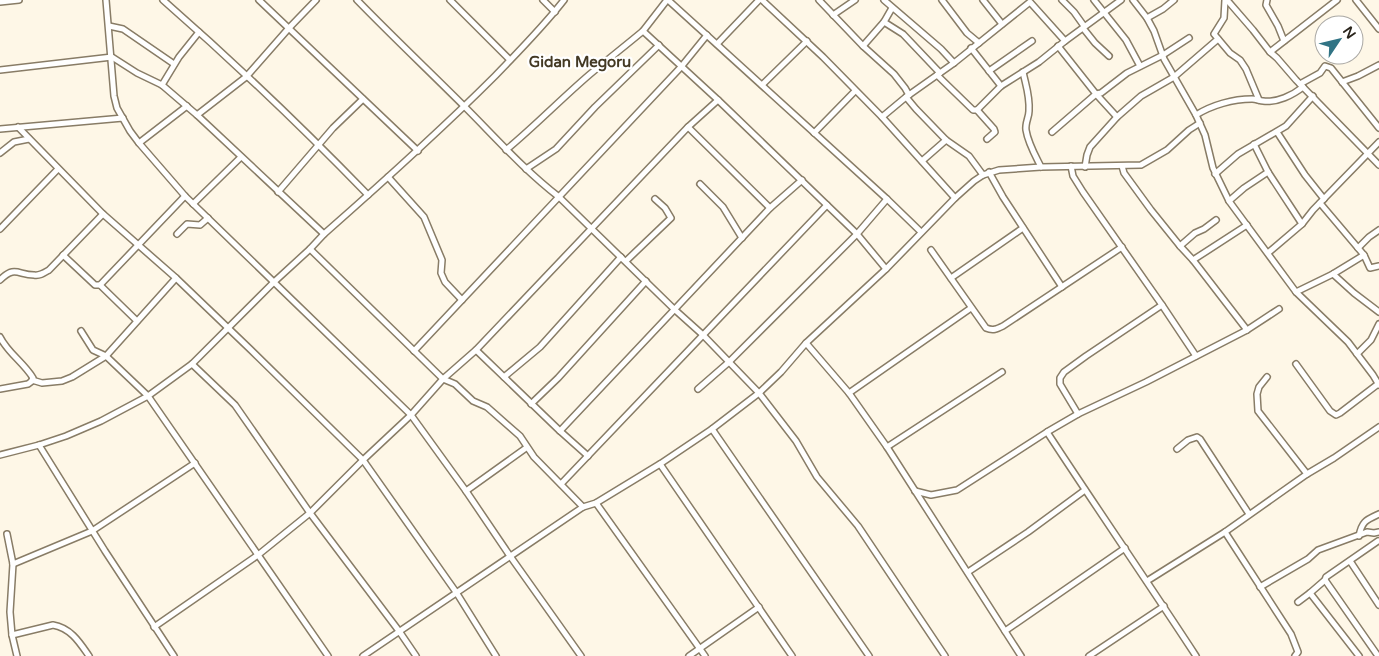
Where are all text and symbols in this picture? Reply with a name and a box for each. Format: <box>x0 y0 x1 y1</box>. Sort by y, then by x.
north arrow <box>1314 15 1364 65</box>
text: N <box>1339 23 1359 42</box>
district label: Gidan Megoru <box>529 53 631 72</box>

